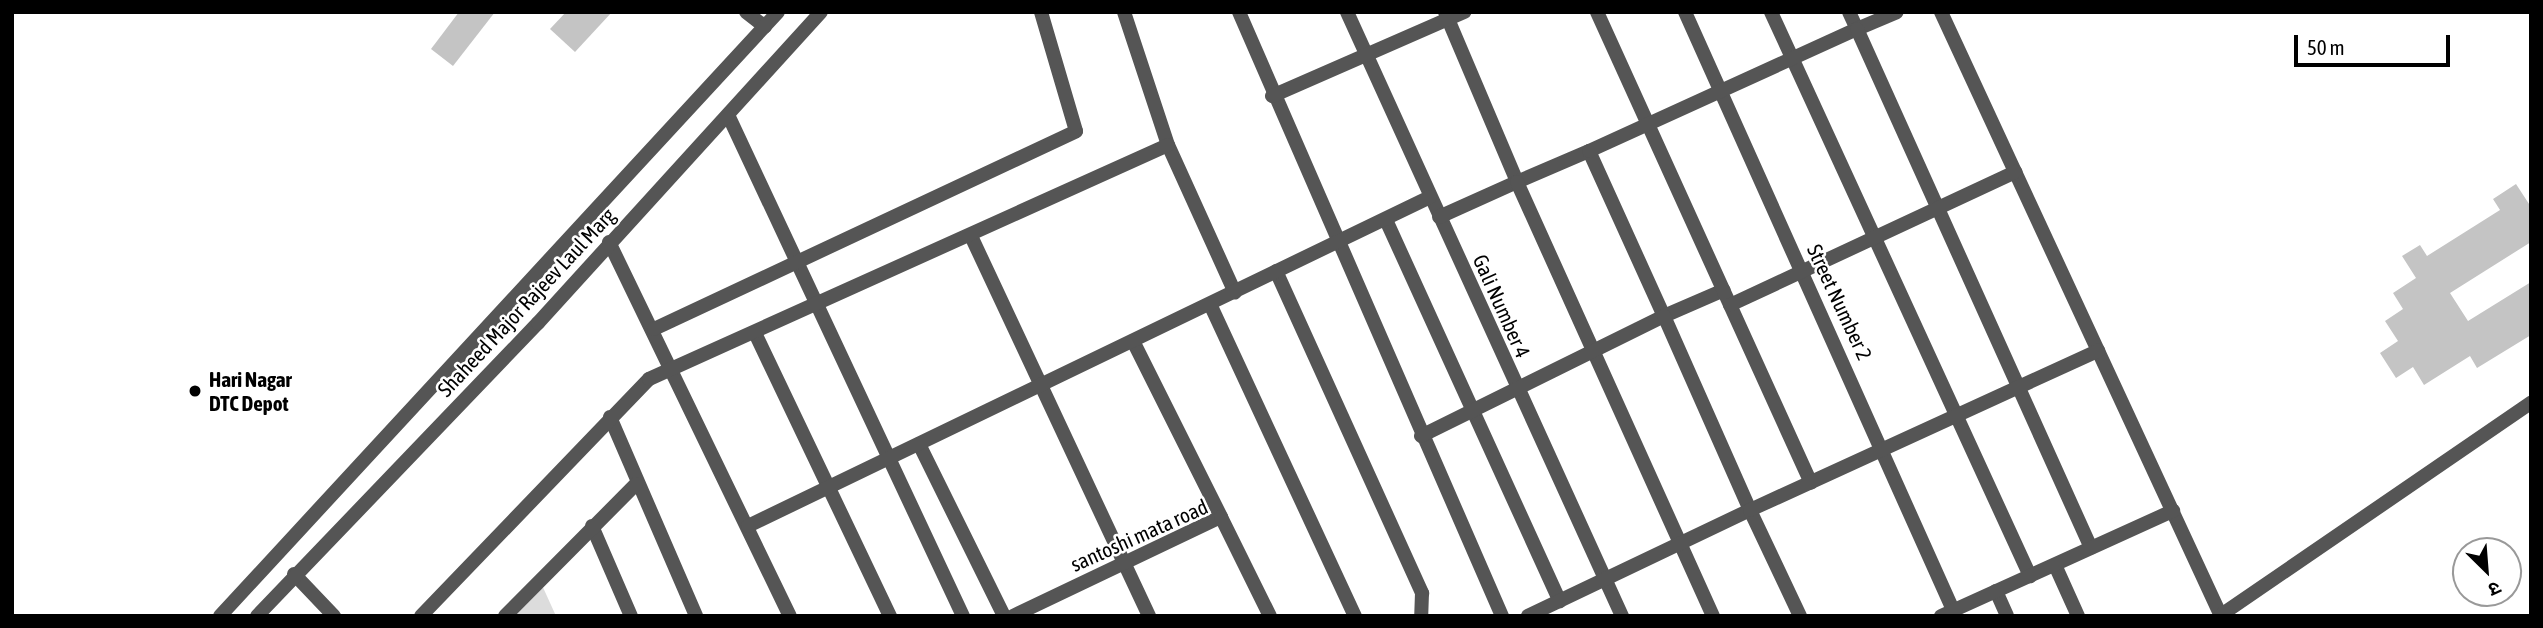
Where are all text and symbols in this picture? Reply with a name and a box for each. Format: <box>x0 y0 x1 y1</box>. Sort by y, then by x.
scale bar <box>2298 21 2454 65</box>
text: 50 m <box>2307 35 2345 59</box>
street label: Shaheed Major Rajeev Laul Marg <box>432 203 620 401</box>
street label: Street Number 2 <box>1802 240 1878 364</box>
street label: Gali Number 4 <box>1468 251 1536 361</box>
place label: Hari Nagar DTC Depot <box>209 366 292 416</box>
marker: Hari Nagar DTC Depot <box>187 383 203 399</box>
street label: santoshi mata road <box>1066 493 1212 577</box>
north arrow <box>2452 537 2522 607</box>
text: उ <box>2485 577 2505 602</box>

